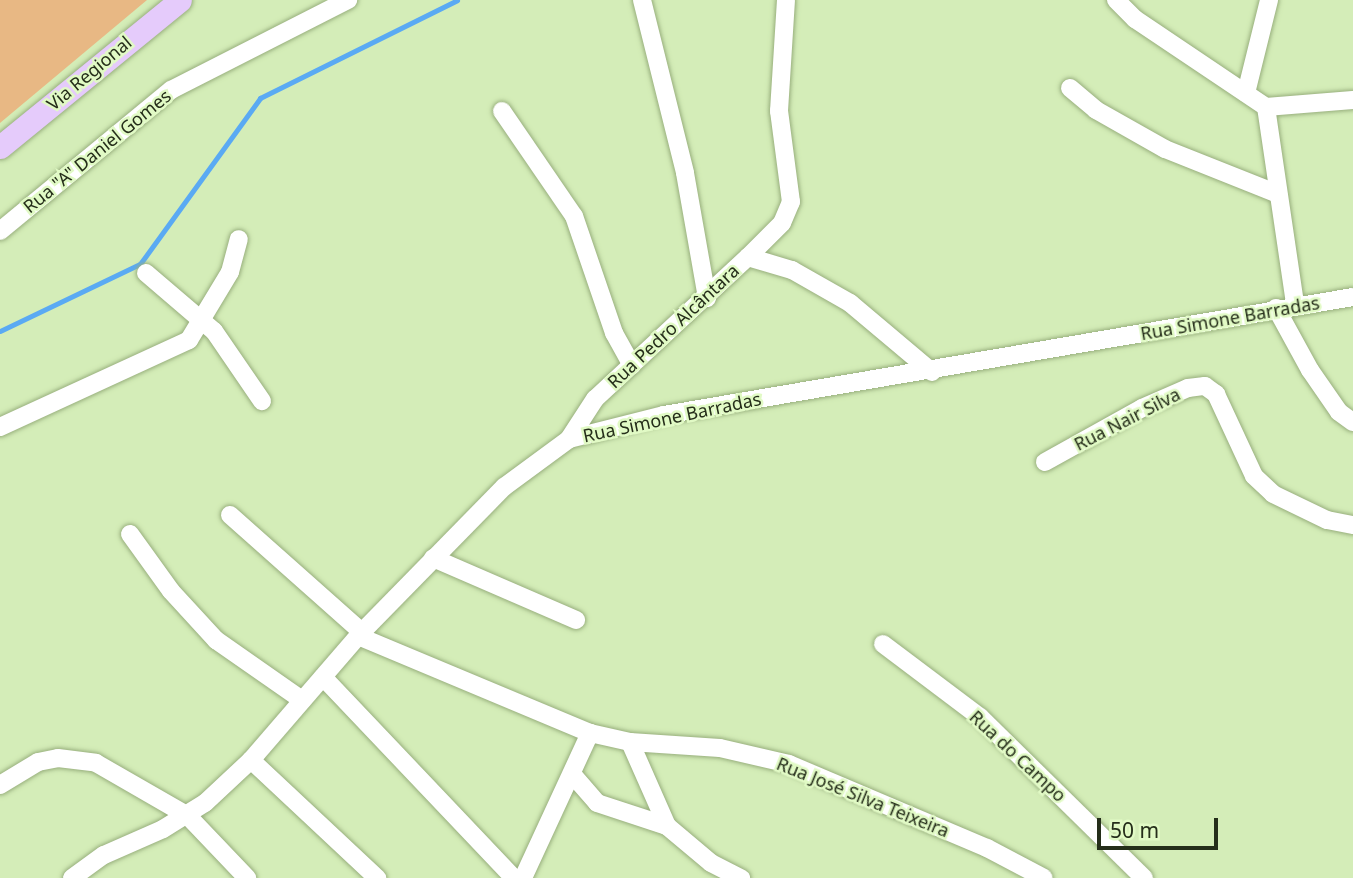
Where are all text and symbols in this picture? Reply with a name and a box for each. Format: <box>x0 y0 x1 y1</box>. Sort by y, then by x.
street label: Via Regional <box>42 31 136 115</box>
street label: Rua "A" Daniel Gomes <box>19 85 175 217</box>
street label: Rua Pedro Alcântara <box>603 260 743 392</box>
street label: Rua Simone Barradas <box>1139 292 1321 344</box>
street label: Rua Nair Silva <box>1070 383 1184 455</box>
street label: Rua Simone Barradas <box>581 388 763 446</box>
street label: Rua do Campo <box>965 706 1071 806</box>
street label: Rua José Silva Teixeira <box>774 752 952 842</box>
scale bar <box>1101 804 1222 848</box>
text: 50 m <box>1110 816 1159 844</box>

